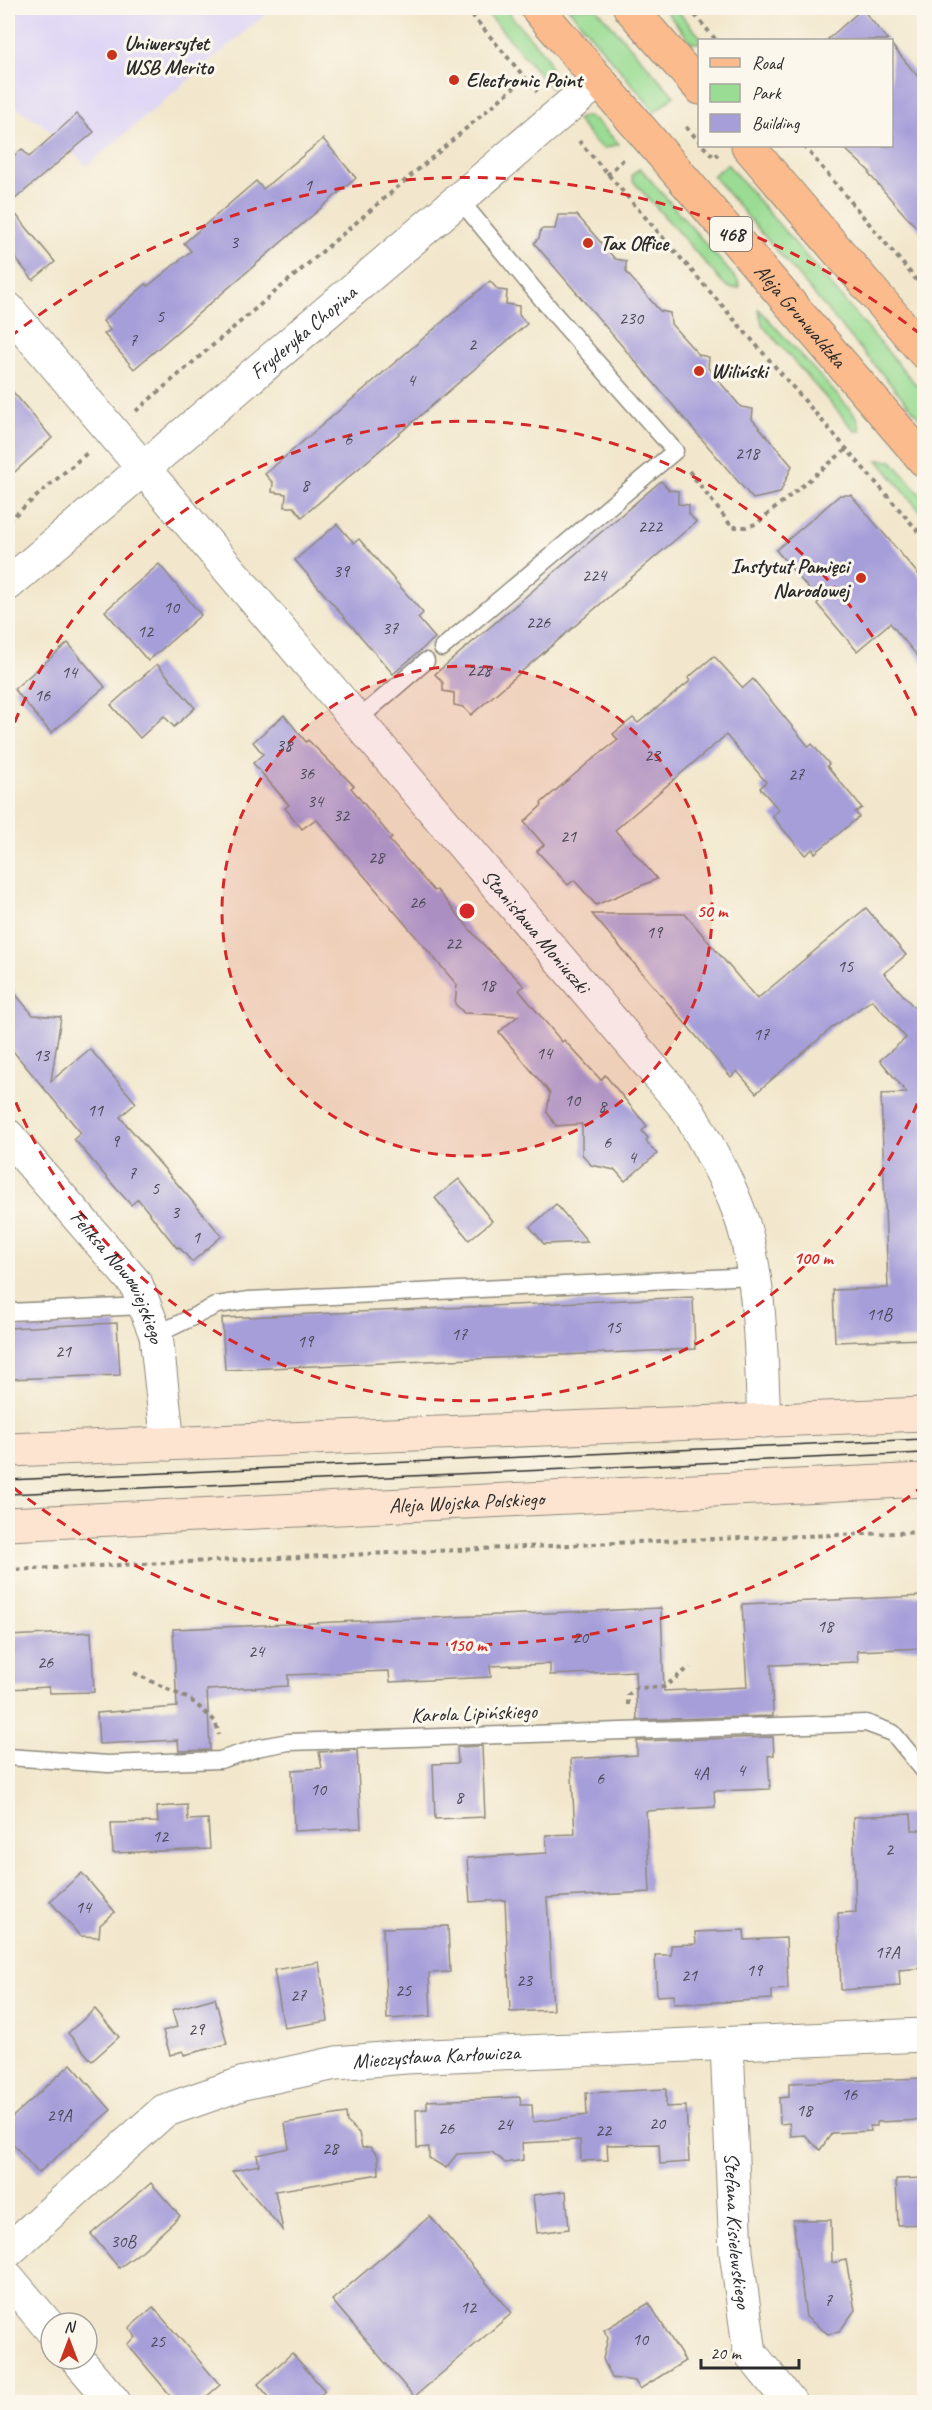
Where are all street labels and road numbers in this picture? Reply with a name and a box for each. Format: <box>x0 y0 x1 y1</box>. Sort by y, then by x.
road number: 468 <box>710 217 752 251</box>
street label: Aleja Grunwaldzka <box>749 258 853 374</box>
street label: Fryderyka Chopina <box>245 279 363 385</box>
street label: Stanisława Moniuszki <box>476 864 598 1001</box>
street label: Feliksa Nowowiejskiego <box>65 1204 170 1346</box>
street label: Aleja Wojska Polskiego <box>388 1485 547 1519</box>
street label: Karola Lipińskiego <box>411 1698 539 1728</box>
street label: Mieczysława Karłowicza <box>351 2039 523 2075</box>
street label: Stefana Kisielewskiego <box>719 2152 757 2312</box>

